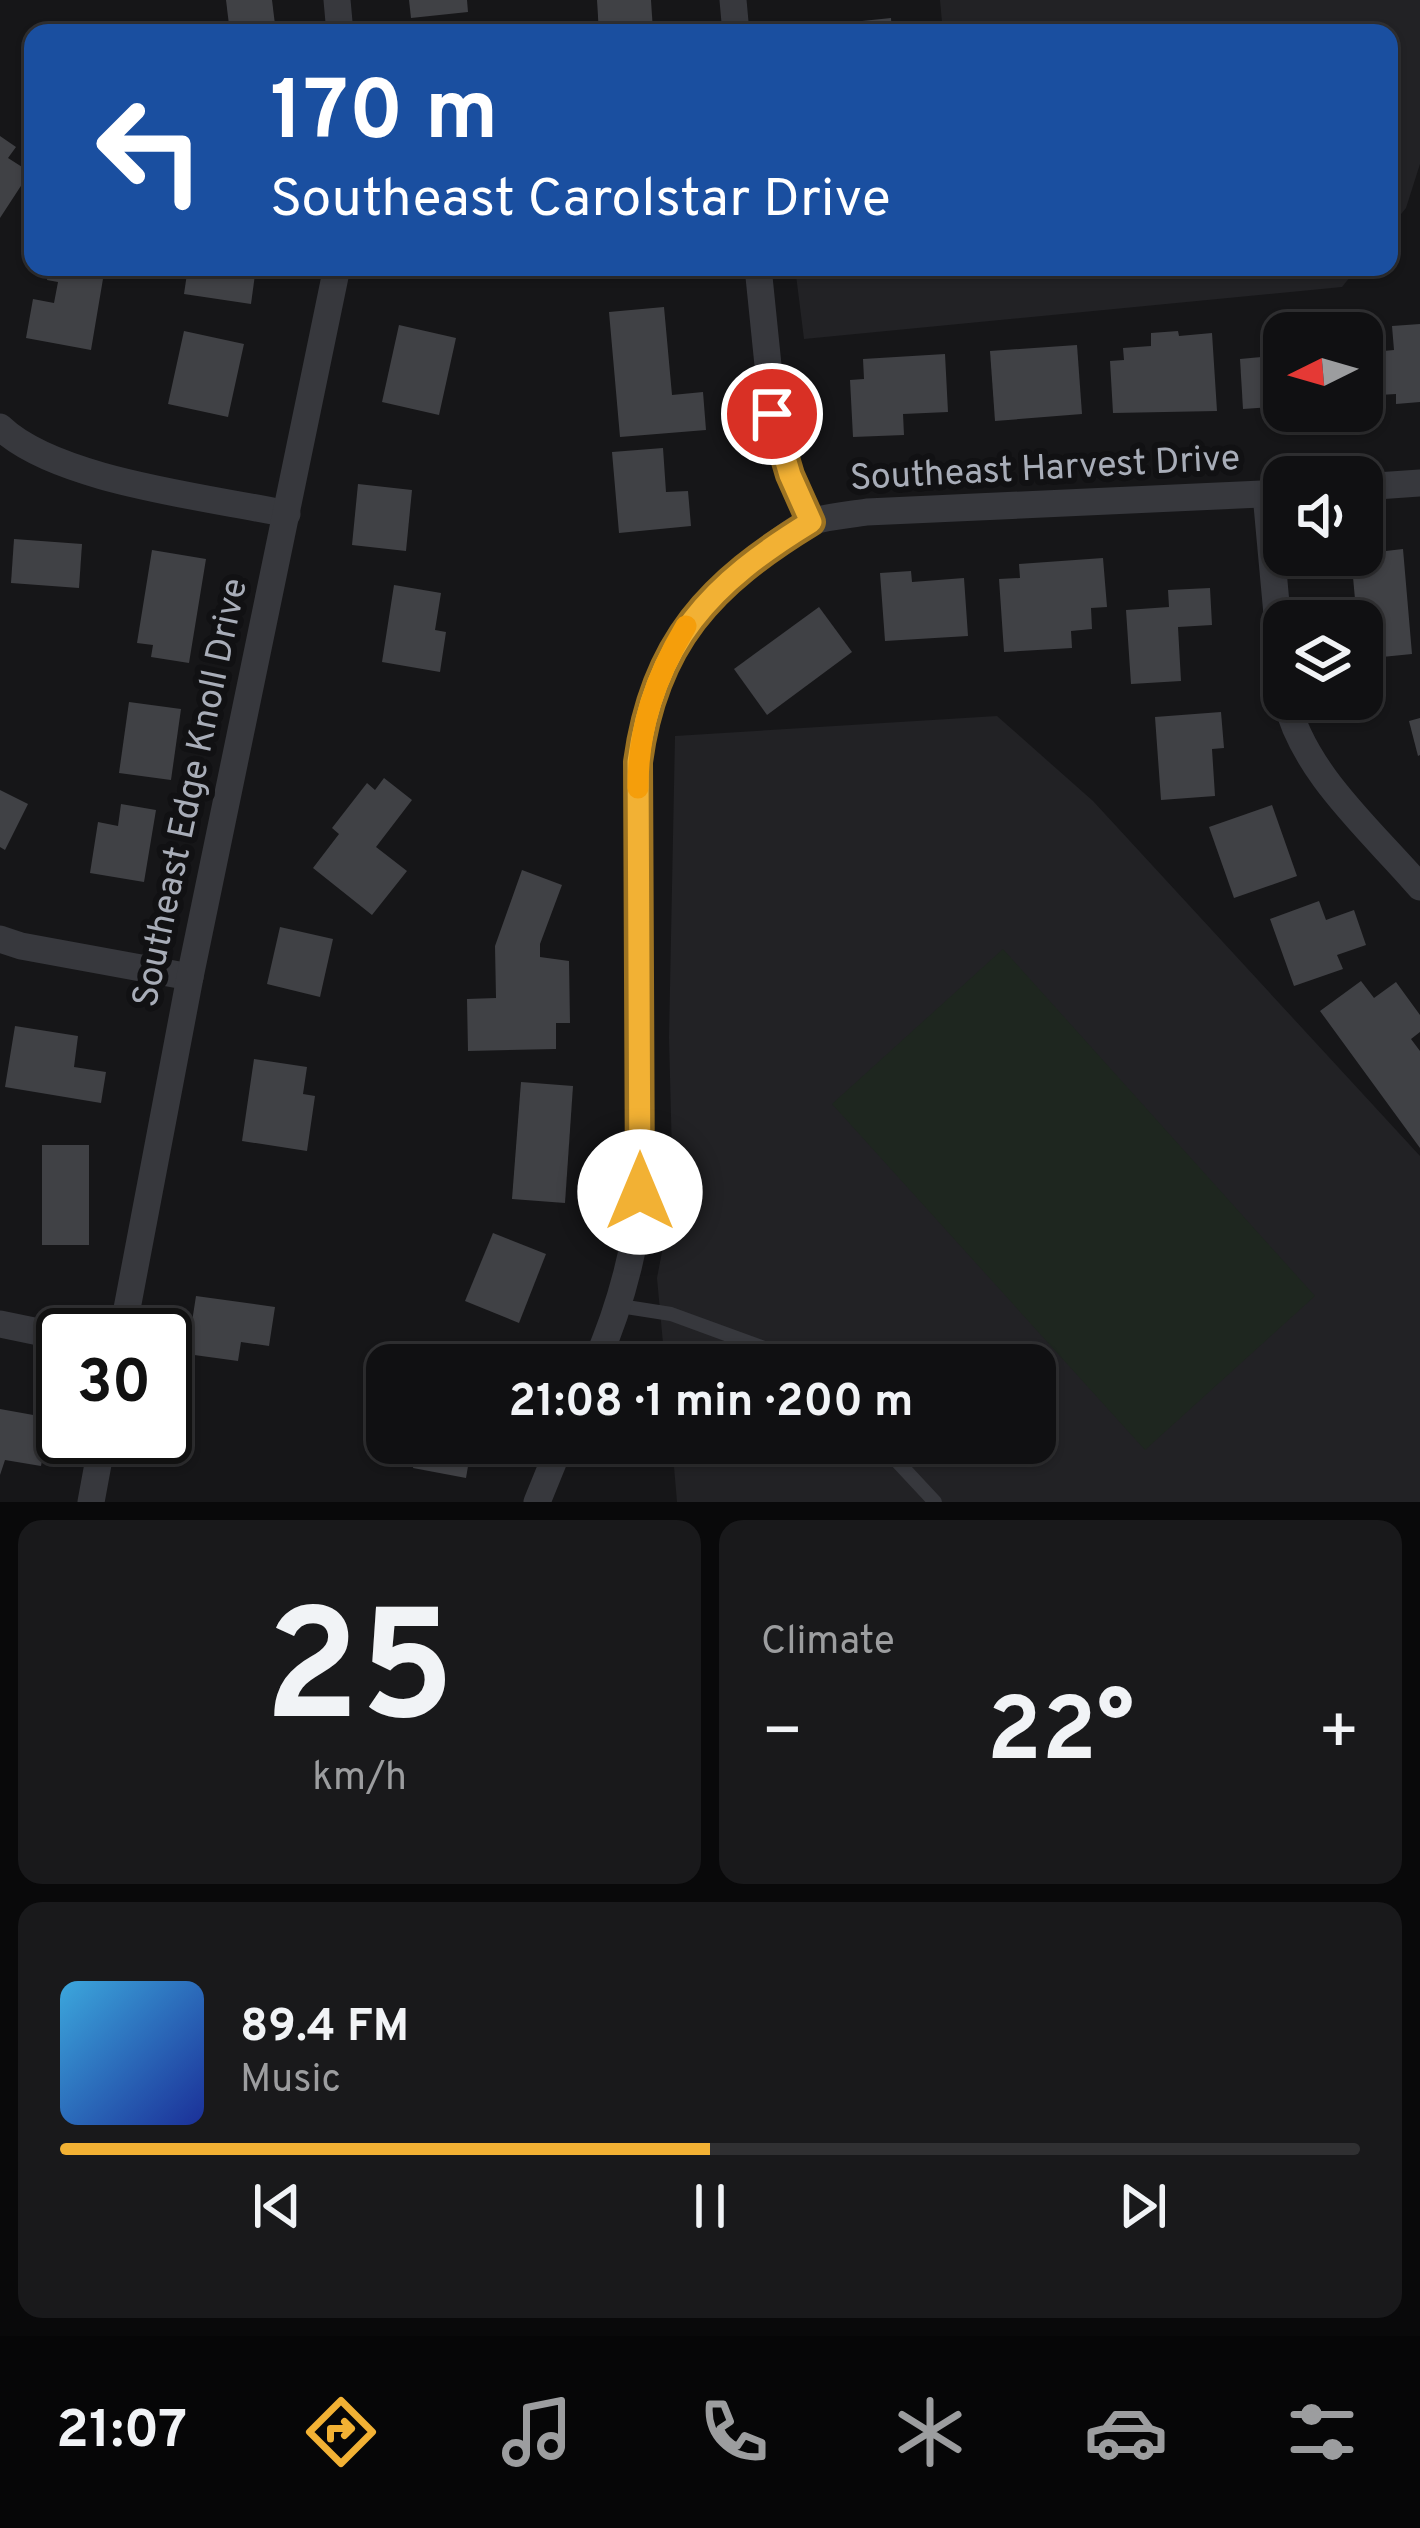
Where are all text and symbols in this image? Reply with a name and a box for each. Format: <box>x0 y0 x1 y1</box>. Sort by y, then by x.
text: 170 m <box>270 63 498 169</box>
icon: left <box>72 72 228 228</box>
text: Southeast Carolstar Drive <box>270 167 891 236</box>
north arrow <box>1263 312 1383 432</box>
map controls <box>1263 312 1383 720</box>
pin <box>721 363 823 465</box>
icon: arrive <box>739 381 805 447</box>
street label: Southeast Harvest Drive <box>849 437 1241 503</box>
button: sound <box>1263 456 1383 576</box>
street label: Southeast Edge Knoll Drive <box>124 574 260 1012</box>
button: layers <box>1263 600 1383 720</box>
position arrow <box>577 1129 703 1255</box>
speed limit sign: 30 <box>36 1308 192 1464</box>
text: 21:08 · 1 min · 200 m <box>509 1375 913 1432</box>
text: 25 <box>264 1578 455 1776</box>
text: Climate <box>761 1619 895 1668</box>
text: 22° <box>987 1679 1134 1792</box>
text: − <box>761 1694 804 1777</box>
text: + <box>1317 1694 1360 1777</box>
text: km/h <box>312 1755 407 1804</box>
text: 89.4 FM <box>240 2000 409 2057</box>
text: Music <box>240 2057 341 2106</box>
icon: previous <box>244 2173 310 2239</box>
icon: pause <box>677 2173 743 2239</box>
icon: next <box>1110 2173 1176 2239</box>
icon: directions <box>299 2390 383 2474</box>
icon: music <box>495 2390 579 2474</box>
icon: phone <box>692 2390 776 2474</box>
icon: climate <box>888 2390 972 2474</box>
icon: car <box>1084 2390 1168 2474</box>
icon: filters <box>1280 2390 1364 2474</box>
text: 21:07 <box>56 2398 187 2467</box>

